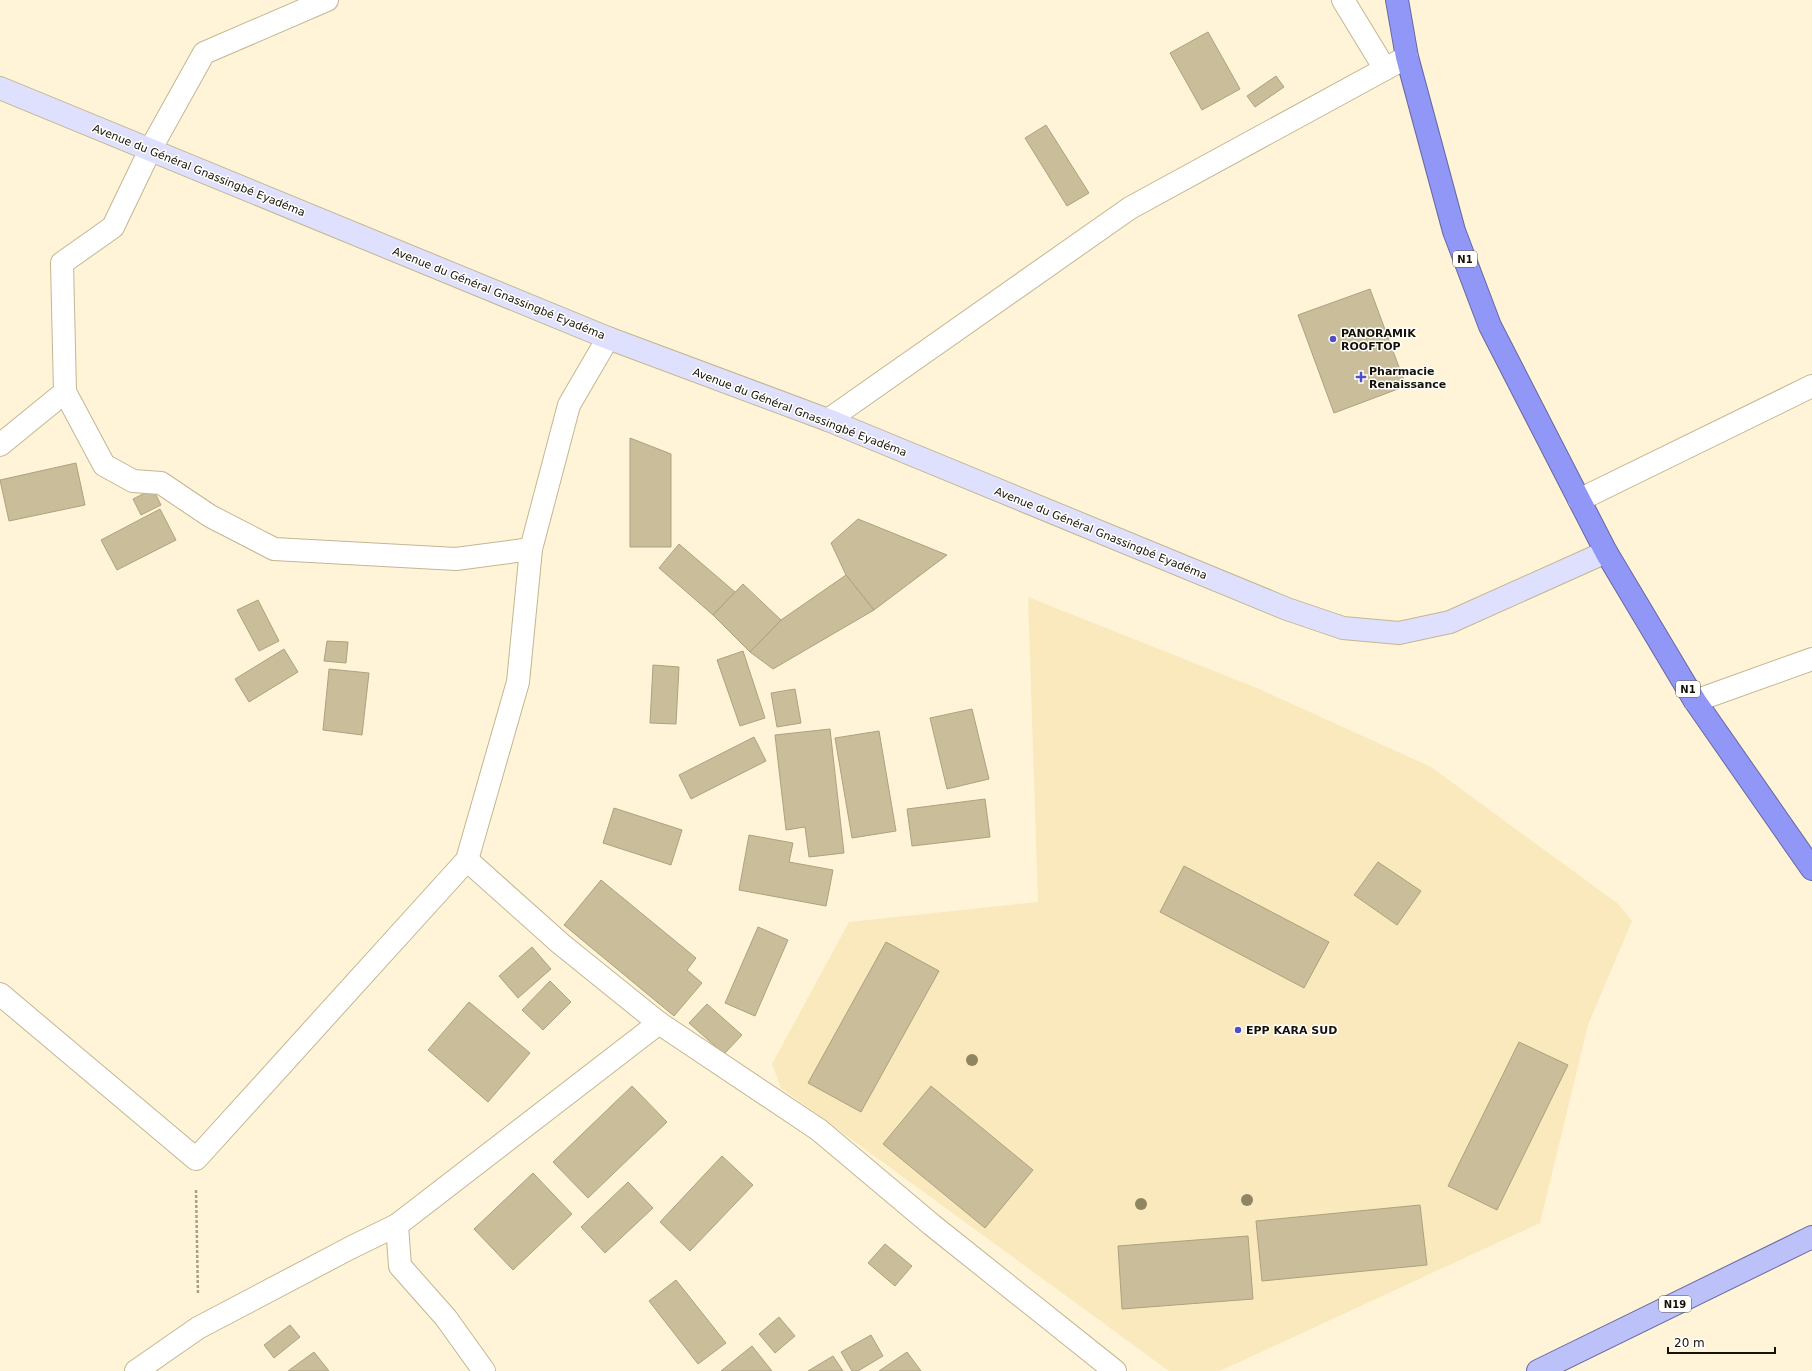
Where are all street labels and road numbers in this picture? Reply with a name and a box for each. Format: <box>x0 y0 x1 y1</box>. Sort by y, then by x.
street label: Avenue du Général Gnassingbé Eyadéma <box>91 122 307 219</box>
street label: Avenue du Général Gnassingbé Eyadéma <box>391 245 607 342</box>
road number: N1 <box>1453 251 1477 267</box>
street label: Avenue du Général Gnassingbé Eyadéma <box>691 366 909 459</box>
street label: Avenue du Général Gnassingbé Eyadéma <box>993 485 1209 582</box>
road number: N1 <box>1676 681 1700 697</box>
road number: N19 <box>1659 1296 1691 1312</box>

